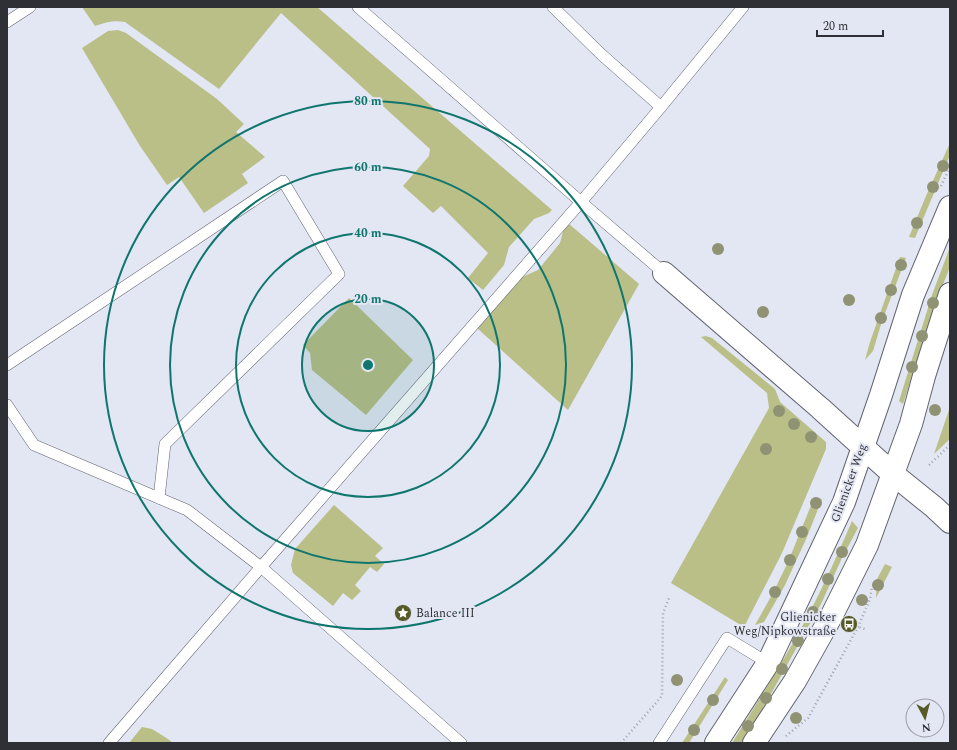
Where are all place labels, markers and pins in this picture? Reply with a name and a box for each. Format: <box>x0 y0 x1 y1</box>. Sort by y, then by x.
centre of rings <box>361 358 375 372</box>
place icon: Balance III <box>393 603 413 623</box>
place label: Balance III <box>416 604 475 623</box>
place label: Glienicker Weg/Nipkowstraße <box>734 608 836 641</box>
bus stop icon: Glienicker Weg/Nipkowstraße <box>839 614 859 634</box>

